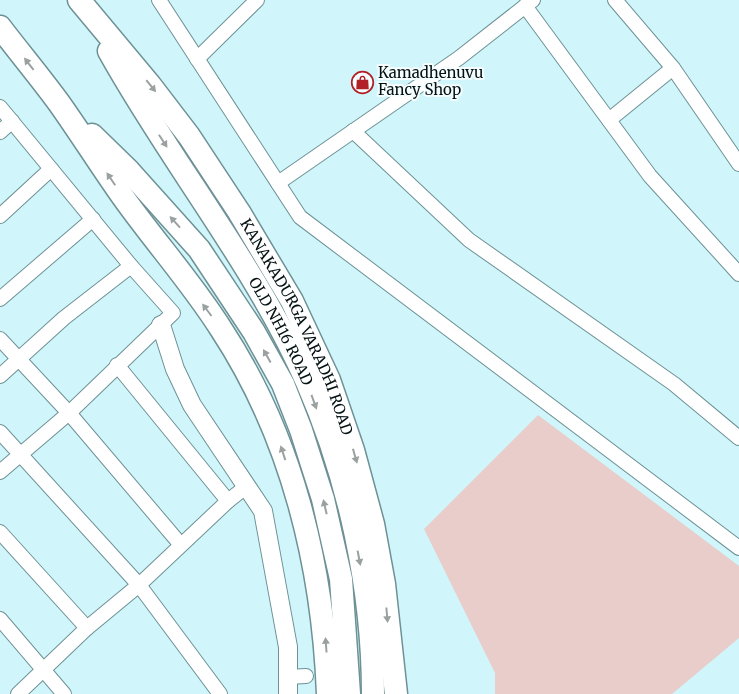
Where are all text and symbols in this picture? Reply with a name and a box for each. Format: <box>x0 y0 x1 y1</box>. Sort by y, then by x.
one-way arrow <box>23 58 34 71</box>
place label: Kamadhenuvu Fancy Shop <box>378 63 484 99</box>
shop icon: Kamadhenuvu Fancy Shop <box>350 70 374 94</box>
one-way arrow <box>145 79 156 92</box>
one-way arrow <box>158 134 168 148</box>
one-way arrow <box>106 173 116 186</box>
street label: KANAKADURGA VARADHI ROAD <box>236 215 357 437</box>
one-way arrow <box>169 217 181 229</box>
street label: OLD NH16 ROAD <box>245 274 317 388</box>
one-way arrow <box>202 304 213 317</box>
one-way arrow <box>263 349 271 363</box>
one-way arrow <box>311 395 318 410</box>
one-way arrow <box>279 445 287 460</box>
one-way arrow <box>351 448 359 463</box>
one-way arrow <box>321 500 329 515</box>
one-way arrow <box>355 551 363 566</box>
one-way arrow <box>383 607 391 623</box>
one-way arrow <box>321 637 329 653</box>

